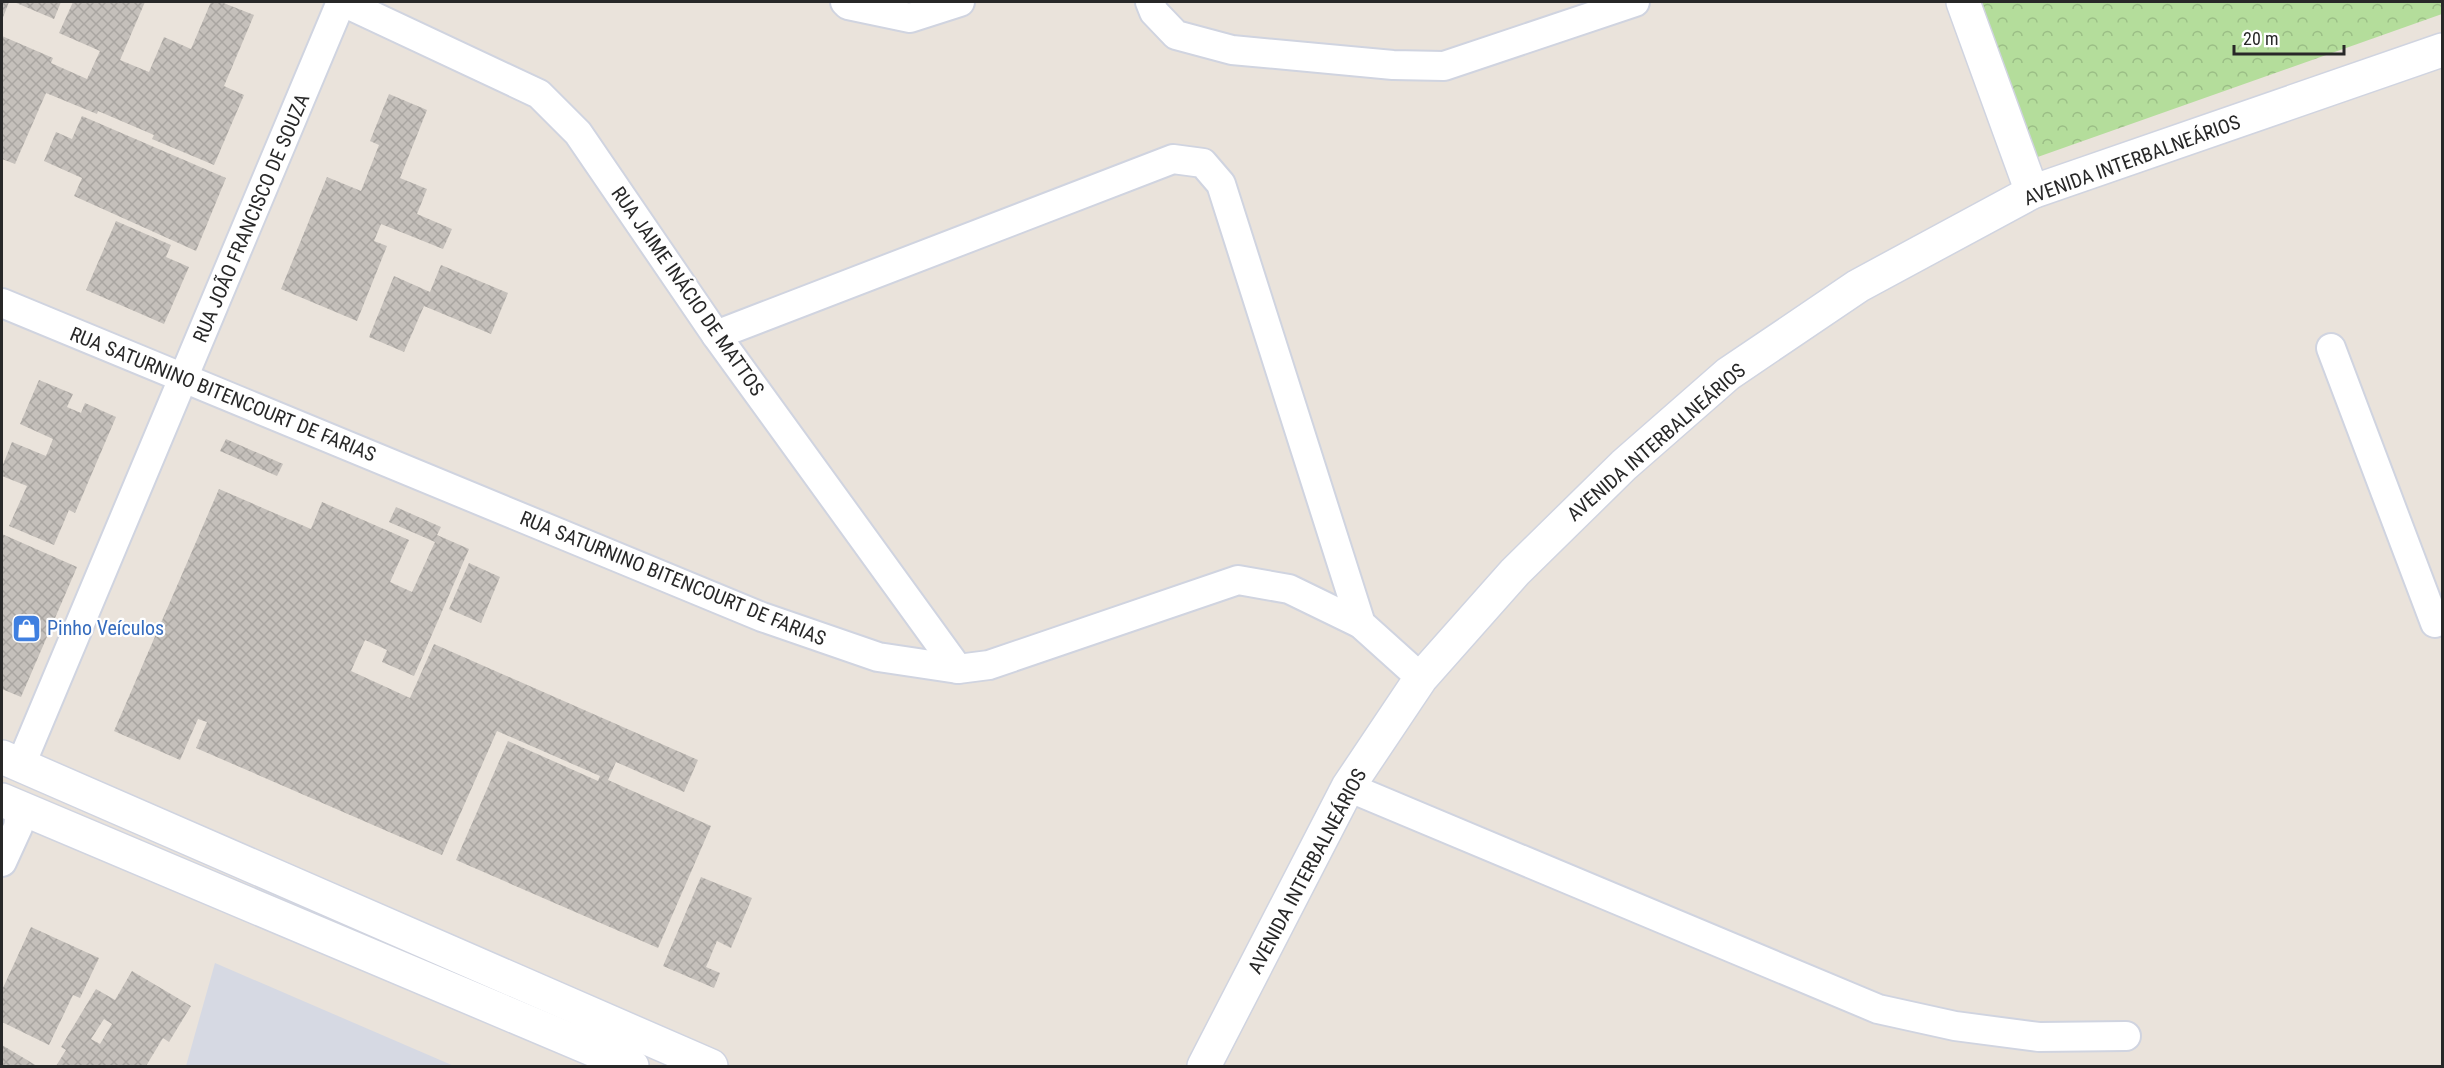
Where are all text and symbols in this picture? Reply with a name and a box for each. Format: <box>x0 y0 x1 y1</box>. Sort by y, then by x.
scale bar <box>2234 18 2344 56</box>
text: 20 m <box>2243 28 2278 49</box>
street label: RUA JOÃO FRANCISCO DE SOUZA <box>188 90 315 346</box>
street label: AVENIDA INTERBALNEÁRIOS <box>2021 110 2243 210</box>
street label: RUA JAIME INÁCIO DE MATTOS <box>606 182 770 400</box>
street label: RUA SATURNINO BITENCOURT DE FARIAS <box>67 322 379 466</box>
street label: AVENIDA INTERBALNEÁRIOS <box>1562 358 1750 526</box>
street label: RUA SATURNINO BITENCOURT DE FARIAS <box>517 506 829 650</box>
shop icon: Pinho Veículos <box>10 612 42 644</box>
place label: Pinho Veículos <box>47 616 164 640</box>
street label: AVENIDA INTERBALNEÁRIOS <box>1243 764 1371 978</box>

